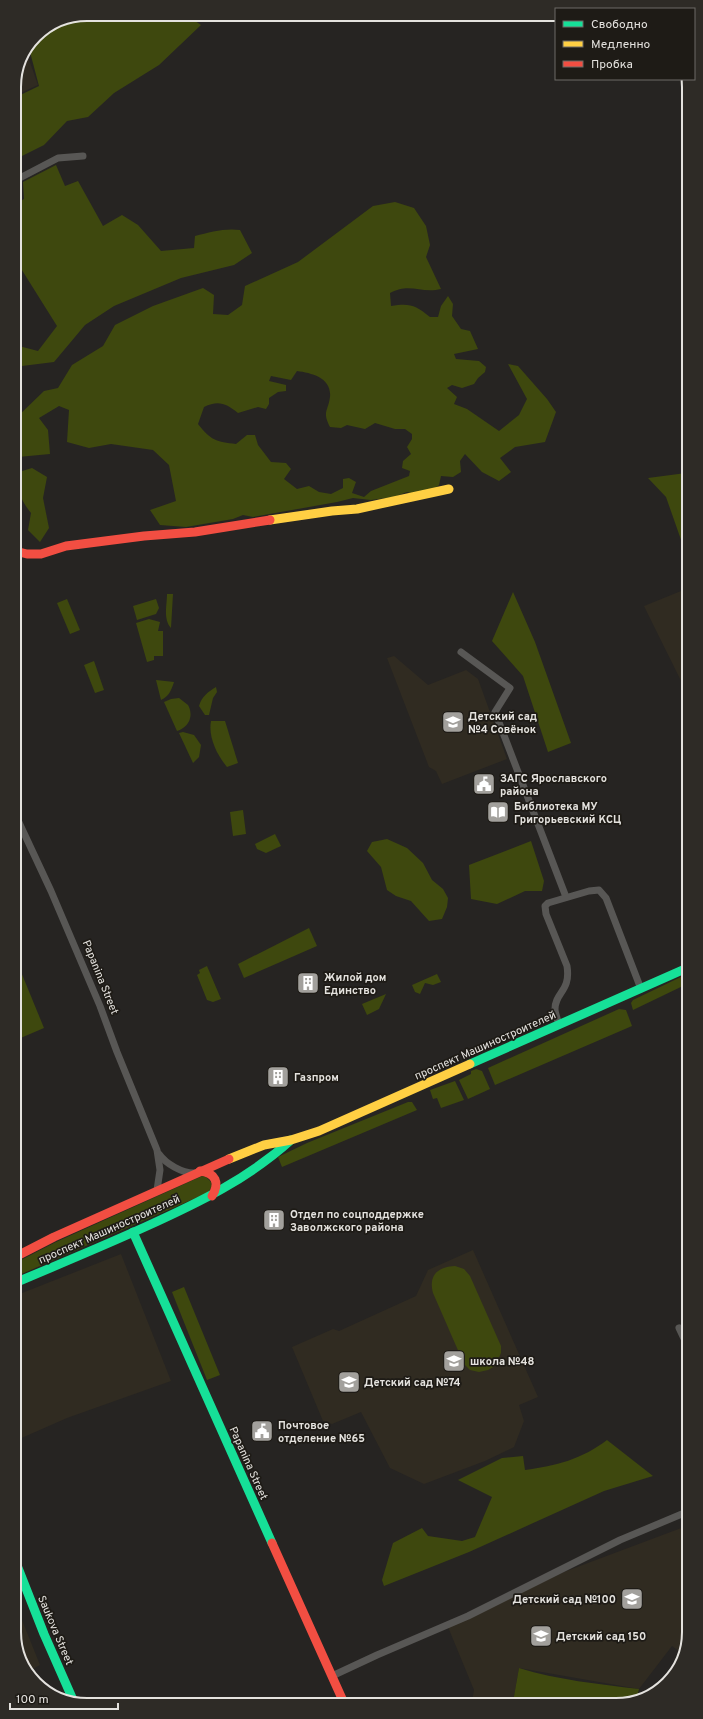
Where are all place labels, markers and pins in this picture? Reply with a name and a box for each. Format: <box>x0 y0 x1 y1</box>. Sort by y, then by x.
school or university icon: Детский сад №4 Совёнок <box>440 709 466 735</box>
place label: Детский сад №4 Совёнок <box>468 710 537 737</box>
public building icon: ЗАГС Ярославского района <box>471 771 497 797</box>
place label: ЗАГС Ярославского района <box>500 772 607 799</box>
library icon: Библиотека МУ Григорьевский КСЦ <box>485 799 511 825</box>
place label: Библиотека МУ Григорьевский КСЦ <box>514 800 621 827</box>
building icon: Жилой дом Единство <box>295 970 321 996</box>
place label: Жилой дом Единство <box>324 971 386 998</box>
building icon: Газпром <box>265 1064 291 1090</box>
place label: Газпром <box>294 1071 339 1085</box>
building icon: Отдел по соцподдержке Заволжского района <box>261 1207 287 1233</box>
place label: Отдел по соцподдержке Заволжского района <box>290 1208 424 1235</box>
school or university icon: школа №48 <box>441 1348 467 1374</box>
place label: школа №48 <box>470 1355 535 1369</box>
school or university icon: Детский сад №74 <box>336 1369 362 1395</box>
place label: Детский сад №74 <box>364 1376 461 1390</box>
public building icon: Почтовое отделение №65 <box>249 1418 275 1444</box>
place label: Почтовое отделение №65 <box>278 1419 365 1446</box>
school or university icon: Детский сад №100 <box>619 1586 645 1612</box>
place label: Детский сад №100 <box>513 1593 616 1607</box>
school or university icon: Детский сад 150 <box>528 1623 554 1649</box>
place label: Детский сад 150 <box>556 1630 646 1644</box>

